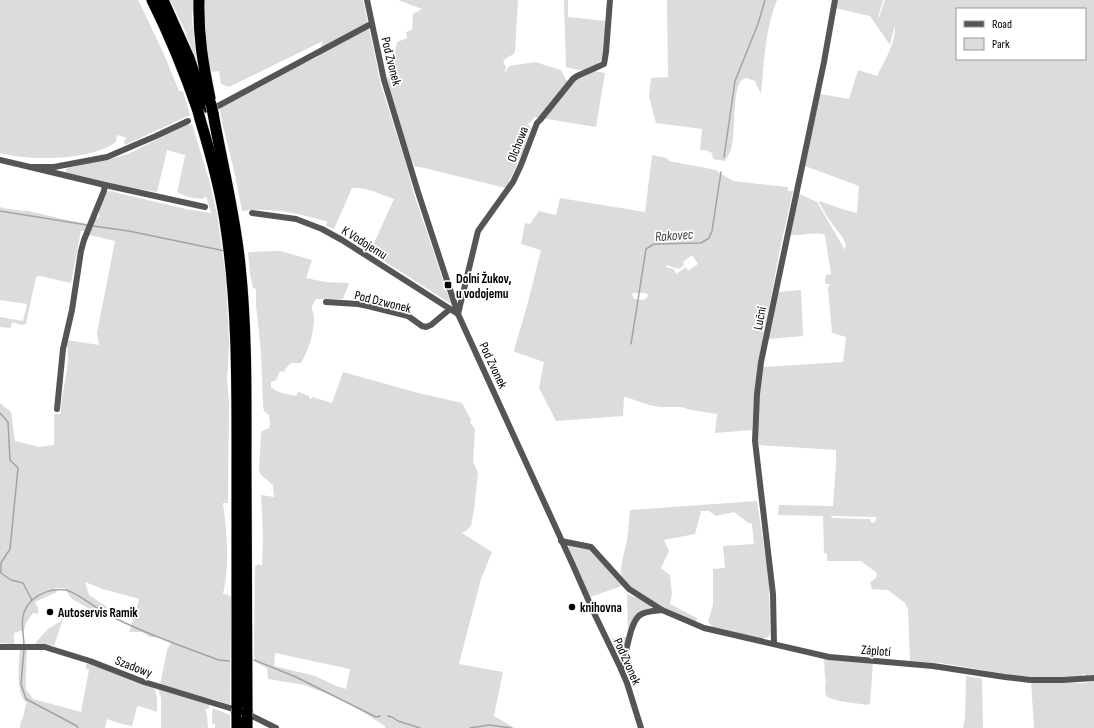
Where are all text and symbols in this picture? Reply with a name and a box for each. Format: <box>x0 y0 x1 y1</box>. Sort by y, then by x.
legend <box>956 8 1086 60</box>
text: Road <box>992 17 1012 32</box>
street label: Pod Zvonek <box>377 35 405 87</box>
text: Park <box>992 37 1010 52</box>
street label: Olchowa <box>504 124 532 165</box>
street label: K Vodojemu <box>339 223 390 263</box>
water label: Rakovec <box>654 226 694 245</box>
place label: Dolní Žukov, u vodojemu <box>456 271 512 302</box>
marker: Dolní Žukov, u vodojemu <box>443 280 453 290</box>
street label: Pod Dzwonek <box>353 287 413 317</box>
street label: Luční <box>750 305 770 331</box>
street label: Pod Zvonek <box>475 340 511 391</box>
place label: knihovna <box>580 600 622 616</box>
marker: knihovna <box>567 602 577 612</box>
place label: Autoservis Ramik <box>57 605 138 621</box>
marker: Autoservis Ramik <box>45 607 55 617</box>
street label: Pod Zvonek <box>610 635 644 687</box>
street label: Záplotí <box>860 642 892 660</box>
street label: Szadowy <box>113 653 154 681</box>

